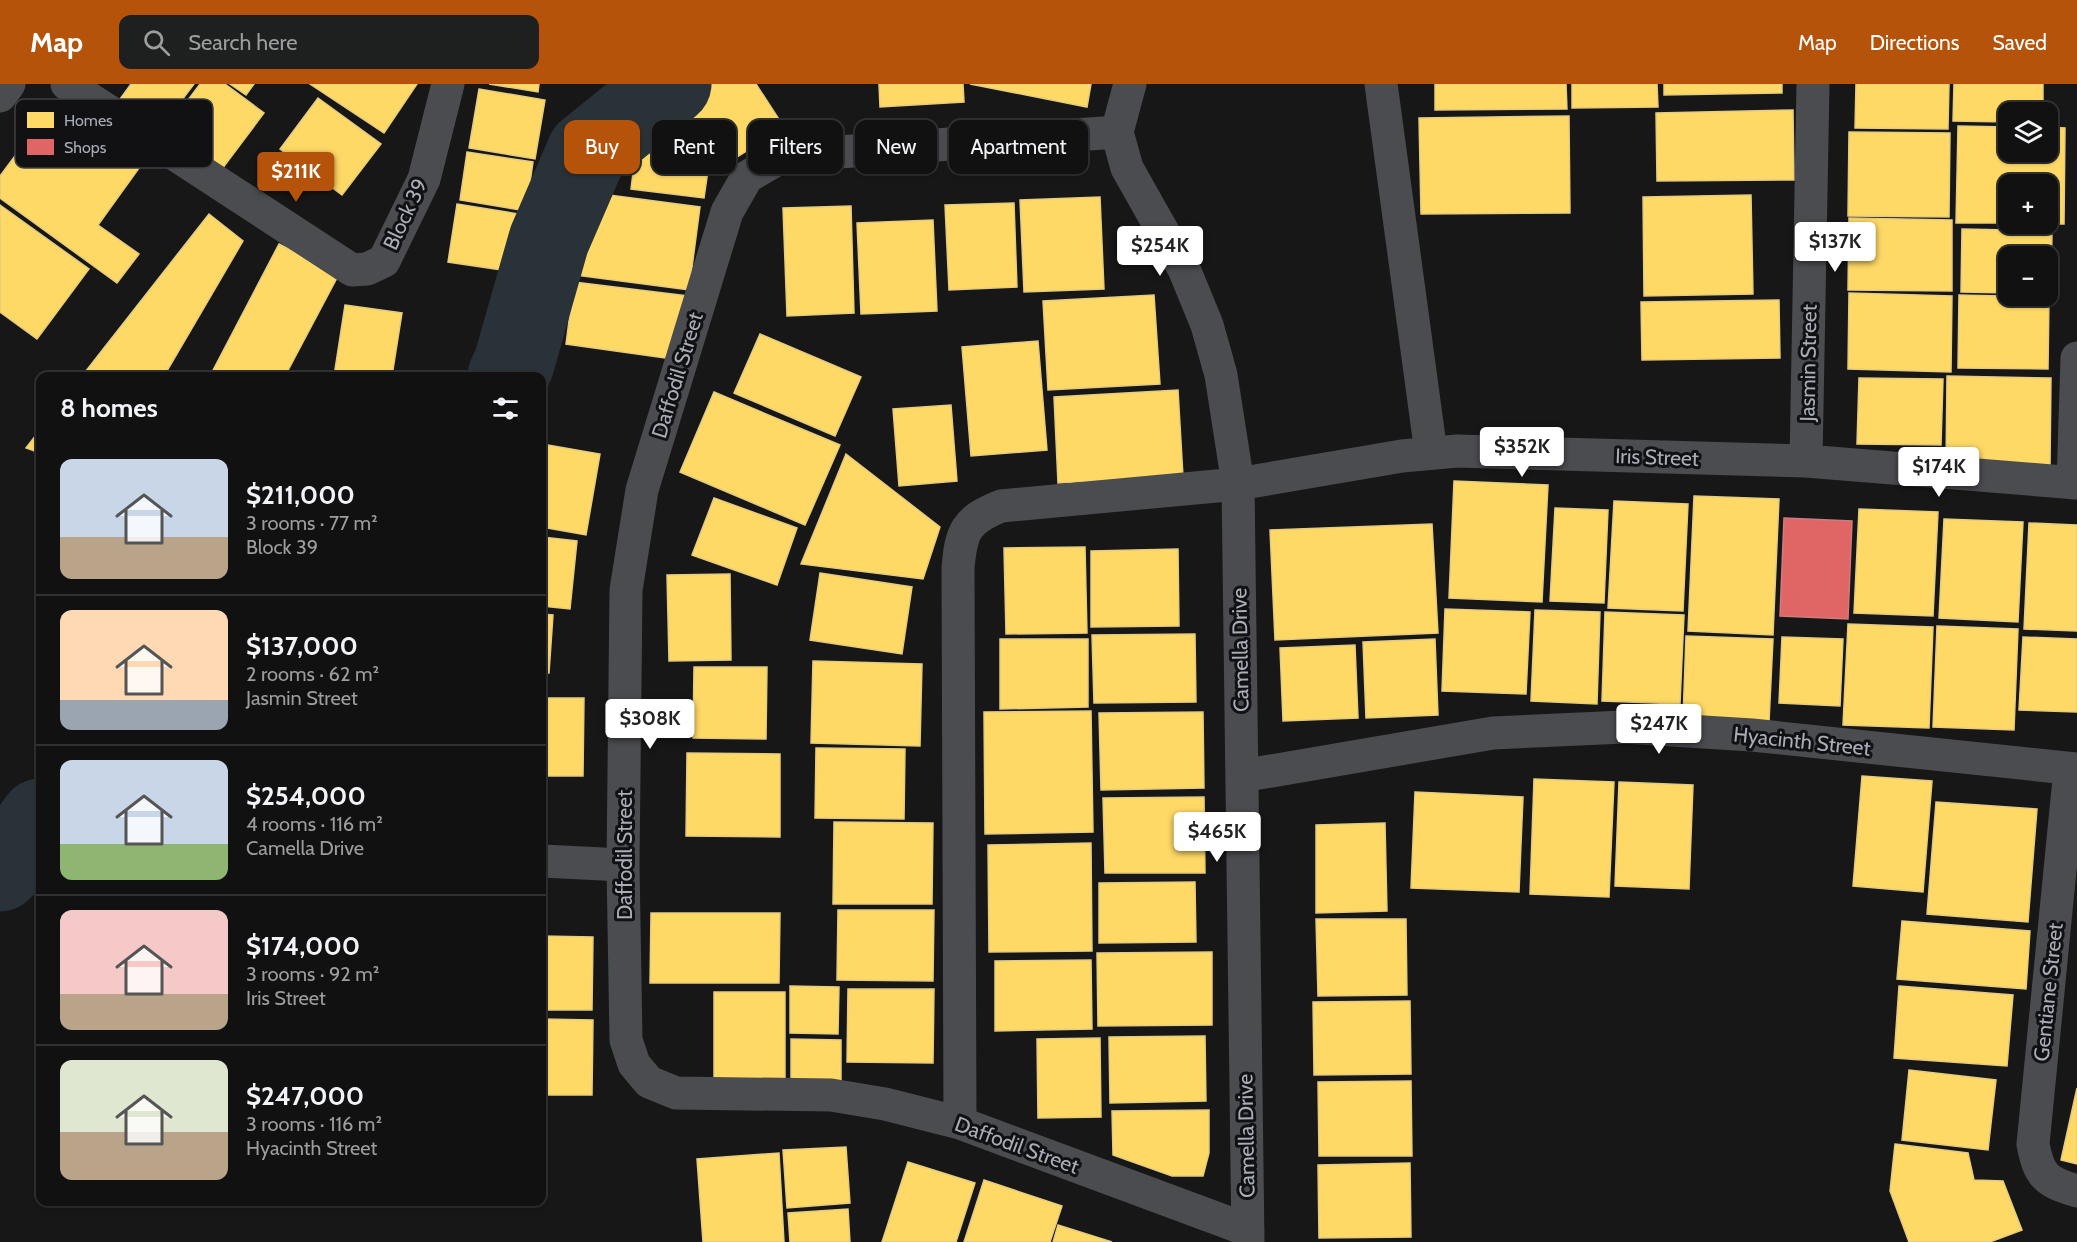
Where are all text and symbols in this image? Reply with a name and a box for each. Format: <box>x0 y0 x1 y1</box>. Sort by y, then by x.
search box <box>119 15 539 69</box>
text: Map <box>30 25 83 59</box>
icon: search <box>140 26 173 59</box>
text: Search here <box>188 29 297 56</box>
text: Map <box>1798 30 1837 55</box>
text: Directions <box>1870 30 1959 55</box>
text: Saved <box>1992 30 2047 55</box>
legend <box>15 99 213 168</box>
map controls <box>1998 102 2058 306</box>
button: layers <box>1998 102 2058 162</box>
text: Homes <box>64 111 113 130</box>
chip: Buy <box>564 120 640 174</box>
chip: Rent <box>652 120 736 174</box>
chip: Filters <box>748 120 843 174</box>
chip: New <box>855 120 937 174</box>
chip: Apartment <box>949 120 1088 174</box>
text: Shops <box>64 138 107 157</box>
pin: $211K <box>254 152 338 203</box>
text: $211K <box>271 159 321 183</box>
street label: Block 39 <box>378 174 432 254</box>
button: + <box>1998 174 2058 234</box>
pin: $137K <box>1793 222 1877 273</box>
pin: $254K <box>1118 226 1202 277</box>
text: $137K <box>1809 229 1861 253</box>
text: $254K <box>1131 233 1189 257</box>
button: − <box>1998 246 2058 306</box>
street label: Jasmin Street <box>1794 304 1822 423</box>
street label: Daffodil Street <box>646 309 708 441</box>
text: 8 homes <box>60 392 158 424</box>
icon: filters <box>489 392 522 425</box>
pin: $352K <box>1480 427 1564 478</box>
text: $352K <box>1494 434 1550 458</box>
street label: Iris Street <box>1615 443 1699 471</box>
pin: $174K <box>1897 447 1981 498</box>
text: $174K <box>1912 454 1966 478</box>
text: $211,000 <box>246 479 355 511</box>
icon: home <box>108 483 180 555</box>
text: 3 rooms · 77 m² <box>246 511 378 535</box>
text: Block 39 <box>246 535 318 559</box>
street label: Camella Drive <box>1226 588 1254 712</box>
text: $137,000 <box>246 630 358 662</box>
icon: home <box>108 634 180 706</box>
text: 2 rooms · 62 m² <box>246 662 379 686</box>
text: Jasmin Street <box>246 686 358 710</box>
pin: $308K <box>608 699 692 750</box>
pin: $247K <box>1617 704 1701 755</box>
text: $308K <box>619 706 681 730</box>
text: $247K <box>1630 711 1688 735</box>
street label: Hyacinth Street <box>1732 721 1872 761</box>
text: $254,000 <box>246 780 366 812</box>
icon: home <box>108 784 180 856</box>
street label: Daffodil Street <box>612 790 637 920</box>
text: 4 rooms · 116 m² <box>246 812 383 836</box>
pin: $465K <box>1175 812 1259 863</box>
text: $465K <box>1188 819 1246 843</box>
text: Camella Drive <box>246 836 364 860</box>
street label: Gentiane Street <box>2028 922 2068 1062</box>
text: $174,000 <box>246 930 360 962</box>
icon: home <box>108 934 180 1006</box>
text: 3 rooms · 92 m² <box>246 962 379 986</box>
text: Iris Street <box>246 986 326 1010</box>
street label: Camella Drive <box>1232 1074 1260 1198</box>
text: $247,000 <box>246 1080 364 1112</box>
icon: home <box>108 1084 180 1156</box>
street label: Daffodil Street <box>952 1111 1082 1179</box>
text: 3 rooms · 116 m² <box>246 1112 382 1136</box>
text: Hyacinth Street <box>246 1136 377 1160</box>

